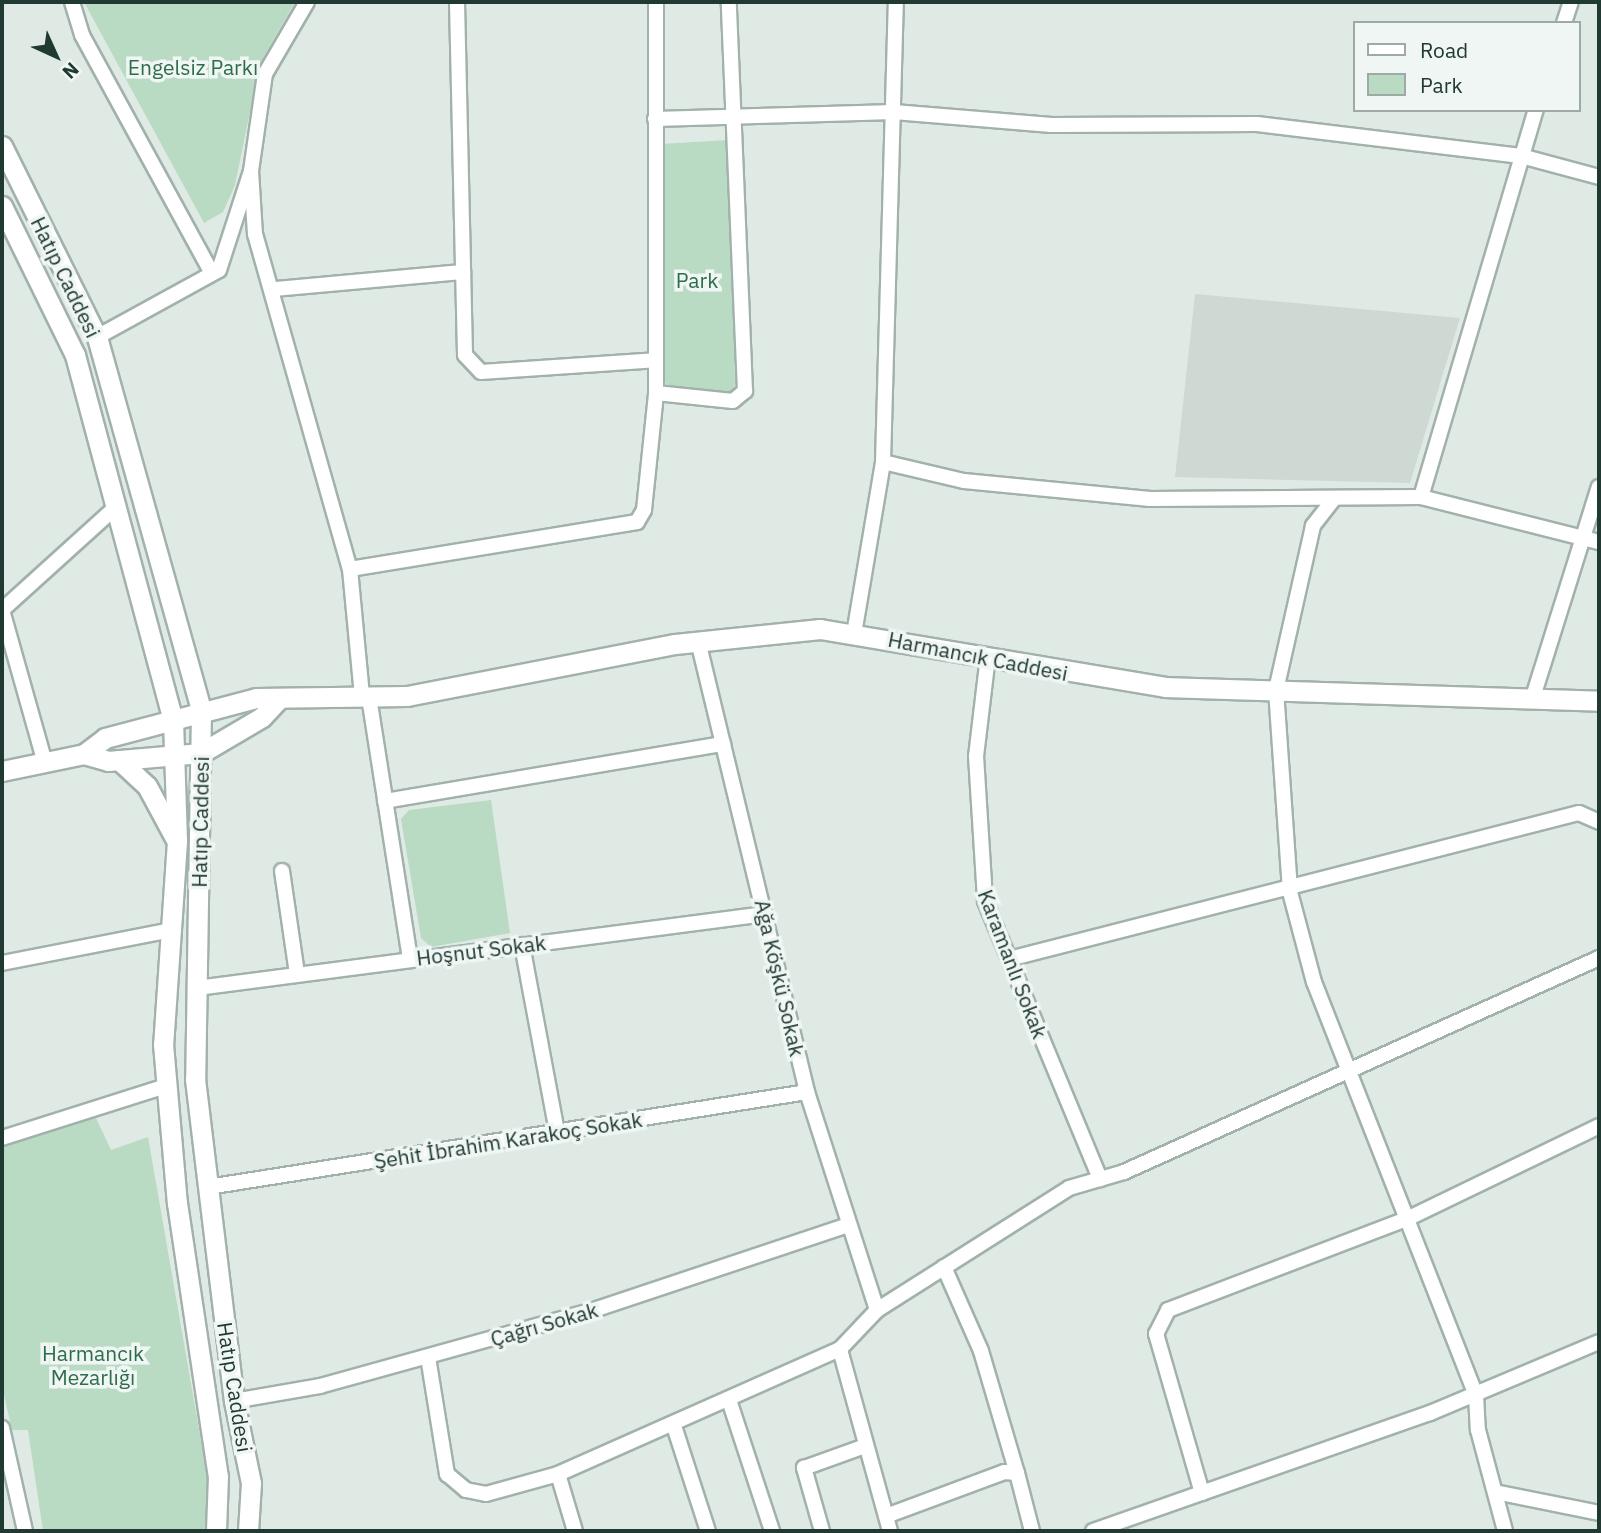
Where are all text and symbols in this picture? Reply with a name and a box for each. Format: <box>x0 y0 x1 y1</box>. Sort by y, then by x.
north arrow <box>21 21 91 91</box>
legend <box>1352 21 1580 112</box>
text: Road <box>1420 36 1468 64</box>
park label: Engelsiz Parkı <box>128 54 258 80</box>
text: N <box>58 57 84 84</box>
text: Park <box>1420 71 1463 99</box>
street label: Hatıp Caddesi <box>26 212 106 342</box>
park label: Park <box>676 267 718 293</box>
street label: Harmancık Caddesi <box>886 626 1070 686</box>
street label: Hatıp Caddesi <box>186 756 214 888</box>
street label: Karamanlı Sokak <box>973 886 1053 1042</box>
street label: Ağa Köşkü Sokak <box>750 897 810 1059</box>
street label: Hoşnut Sokak <box>415 930 547 970</box>
street label: Şehit İbrahim Karakoç Sokak <box>372 1106 644 1174</box>
street label: Çağrı Sokak <box>487 1297 601 1351</box>
street label: Hatıp Caddesi <box>212 1320 258 1454</box>
park label: Harmancık Mezarlığı <box>42 1340 144 1390</box>

